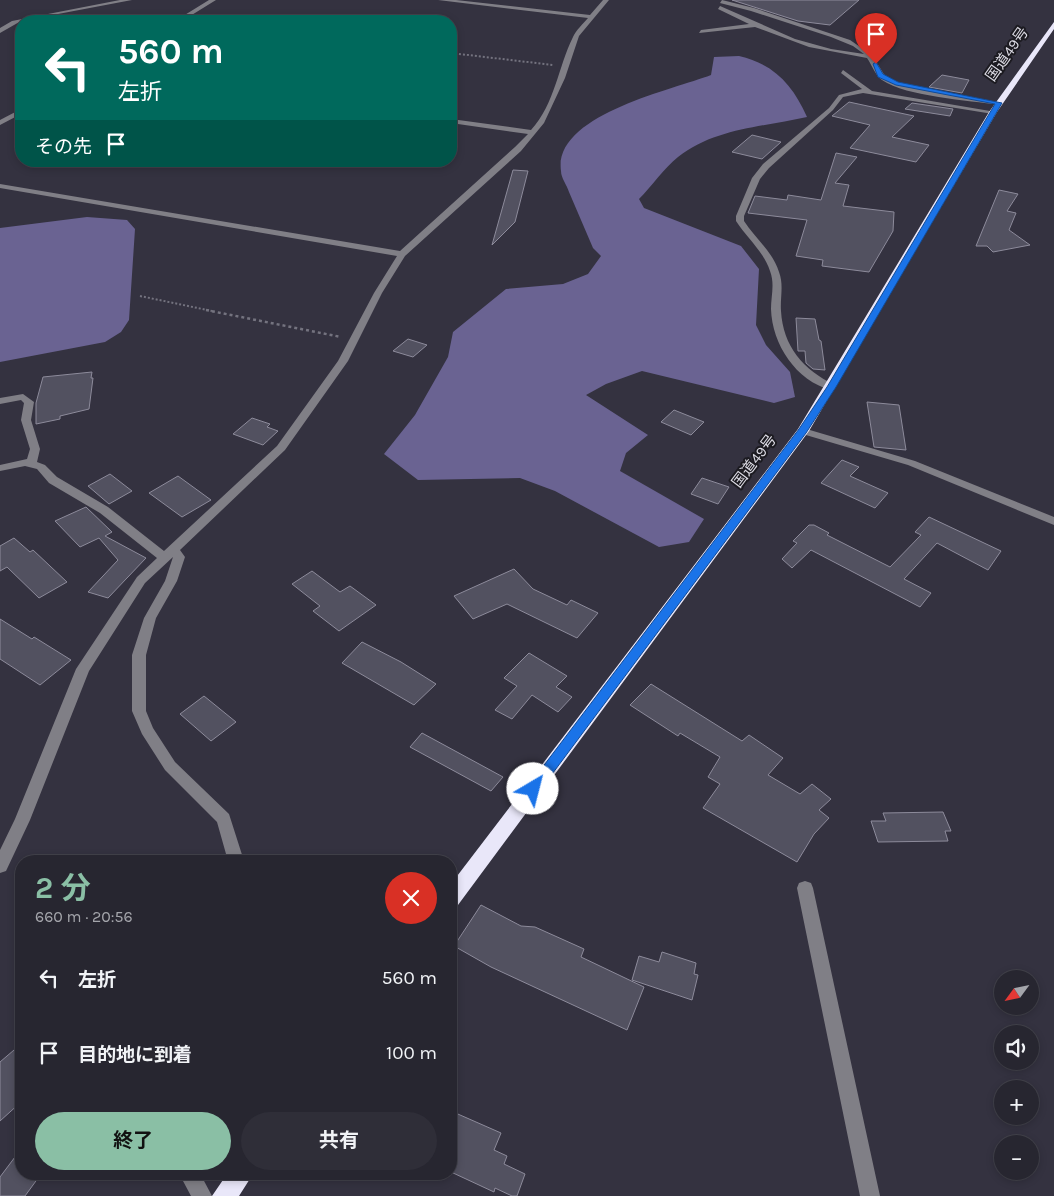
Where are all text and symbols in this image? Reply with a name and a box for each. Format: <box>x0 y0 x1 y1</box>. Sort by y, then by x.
pin <box>855 13 897 64</box>
icon: arrive <box>862 20 890 48</box>
street label: 国道49号 <box>982 23 1032 85</box>
text: 560 m <box>118 31 224 72</box>
icon: left <box>35 35 100 100</box>
text: 左折 <box>118 79 162 105</box>
icon: arrive <box>102 130 130 158</box>
text: その先 <box>35 136 92 158</box>
street label: 国道49号 <box>728 431 780 491</box>
position arrow <box>506 762 558 814</box>
text: 2 分 <box>35 870 91 906</box>
button: close <box>385 872 437 924</box>
text: 660 m · 20:56 <box>35 907 133 926</box>
icon: left <box>35 964 63 992</box>
text: 560 m <box>382 967 437 989</box>
text: 左折 <box>78 969 116 991</box>
north arrow <box>994 970 1039 1015</box>
map controls <box>994 970 1039 1180</box>
button: sound <box>994 1025 1039 1070</box>
icon: arrive <box>35 1039 63 1067</box>
text: 100 m <box>386 1042 437 1064</box>
text: 目的地に到着 <box>78 1044 192 1066</box>
button: + <box>994 1080 1039 1125</box>
button: 終了 <box>35 1112 231 1170</box>
button: 共有 <box>241 1112 437 1170</box>
button: − <box>994 1135 1039 1180</box>

